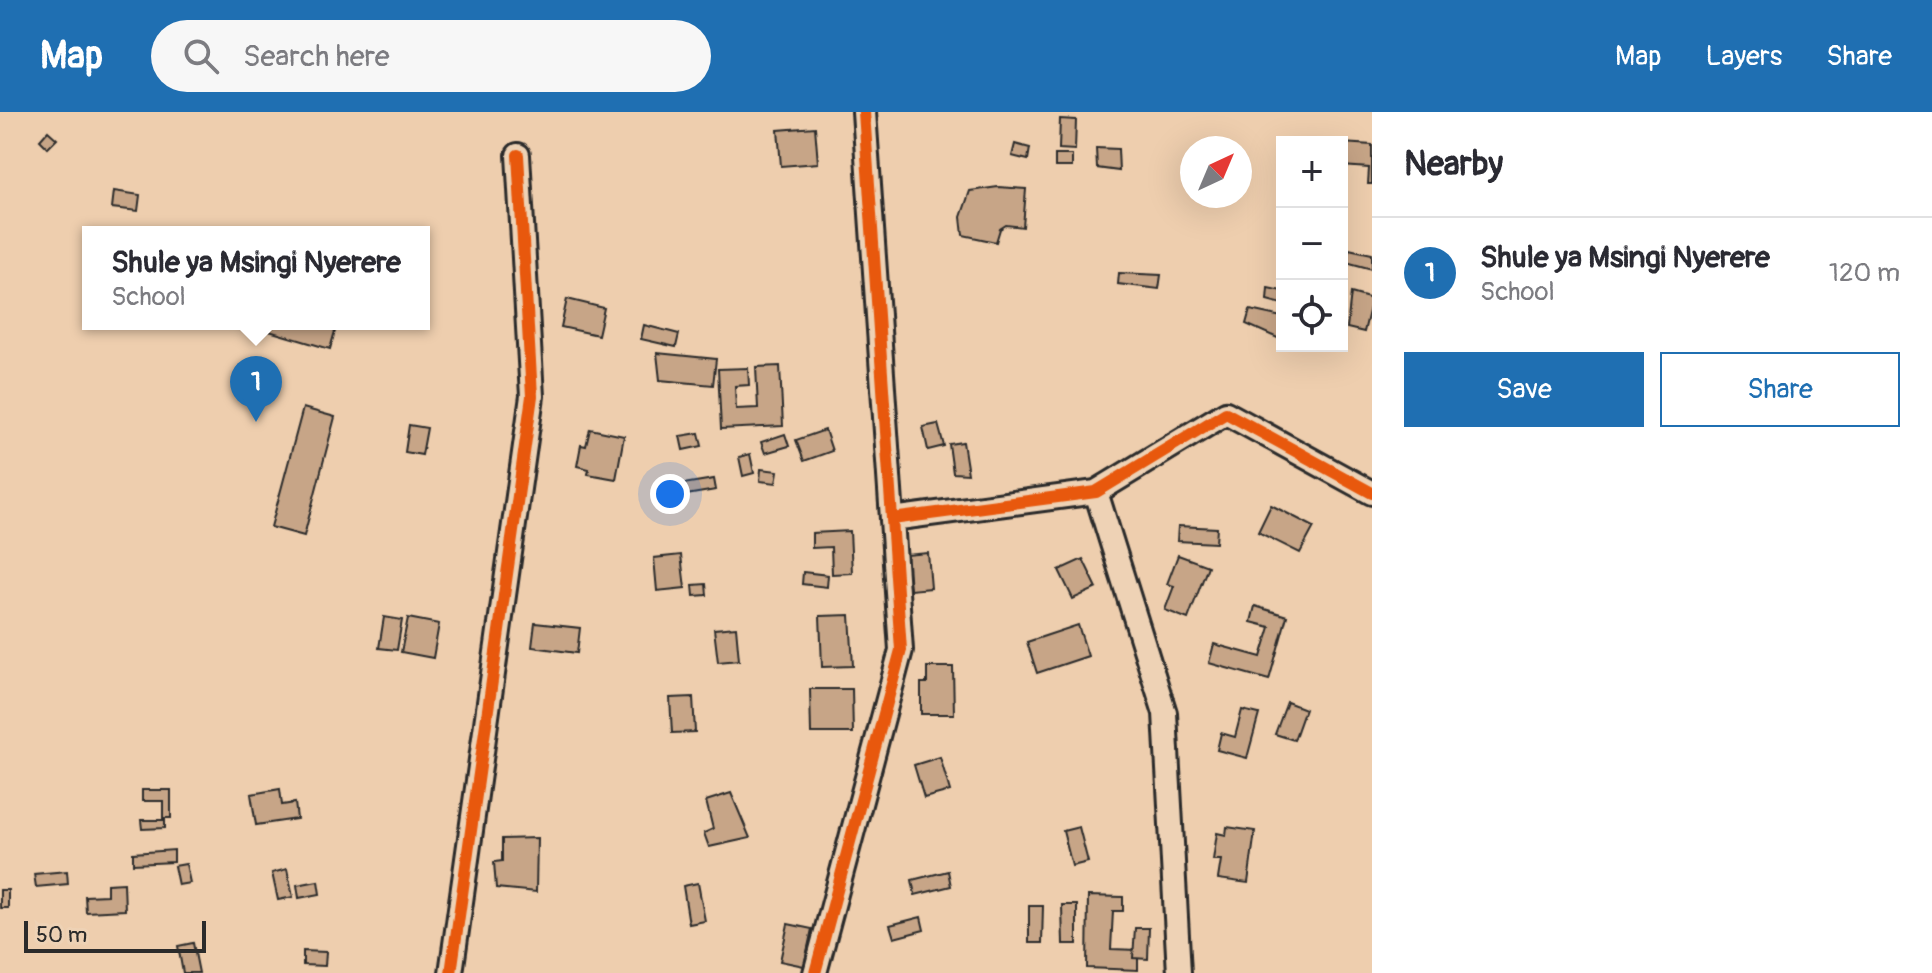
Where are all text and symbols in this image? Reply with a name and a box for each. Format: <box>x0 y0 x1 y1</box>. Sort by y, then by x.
search box <box>151 20 711 92</box>
text: Map <box>40 32 103 80</box>
icon: search <box>179 34 223 78</box>
text: Search here <box>243 38 390 75</box>
text: Map <box>1615 39 1661 74</box>
text: Layers <box>1705 39 1782 74</box>
text: Share <box>1826 39 1892 74</box>
north arrow <box>1180 136 1252 208</box>
map controls <box>1276 136 1348 352</box>
button: + <box>1276 136 1348 208</box>
text: Nearby <box>1404 143 1503 186</box>
button: − <box>1276 208 1348 280</box>
popup <box>82 226 430 330</box>
text: Shule ya Msingi Nyerere <box>1480 239 1770 276</box>
text: Shule ya Msingi Nyerere <box>111 244 401 281</box>
text: 1 <box>1425 257 1435 289</box>
text: 120 m <box>1829 257 1900 289</box>
text: School <box>1480 276 1555 308</box>
button: locate <box>1276 280 1348 352</box>
text: School <box>111 281 186 313</box>
button: Save <box>1404 352 1644 427</box>
button: Share <box>1660 352 1900 427</box>
pin: 1 <box>230 356 282 422</box>
your location <box>650 474 690 514</box>
scale bar <box>24 917 206 953</box>
text: 50 m <box>36 921 87 949</box>

